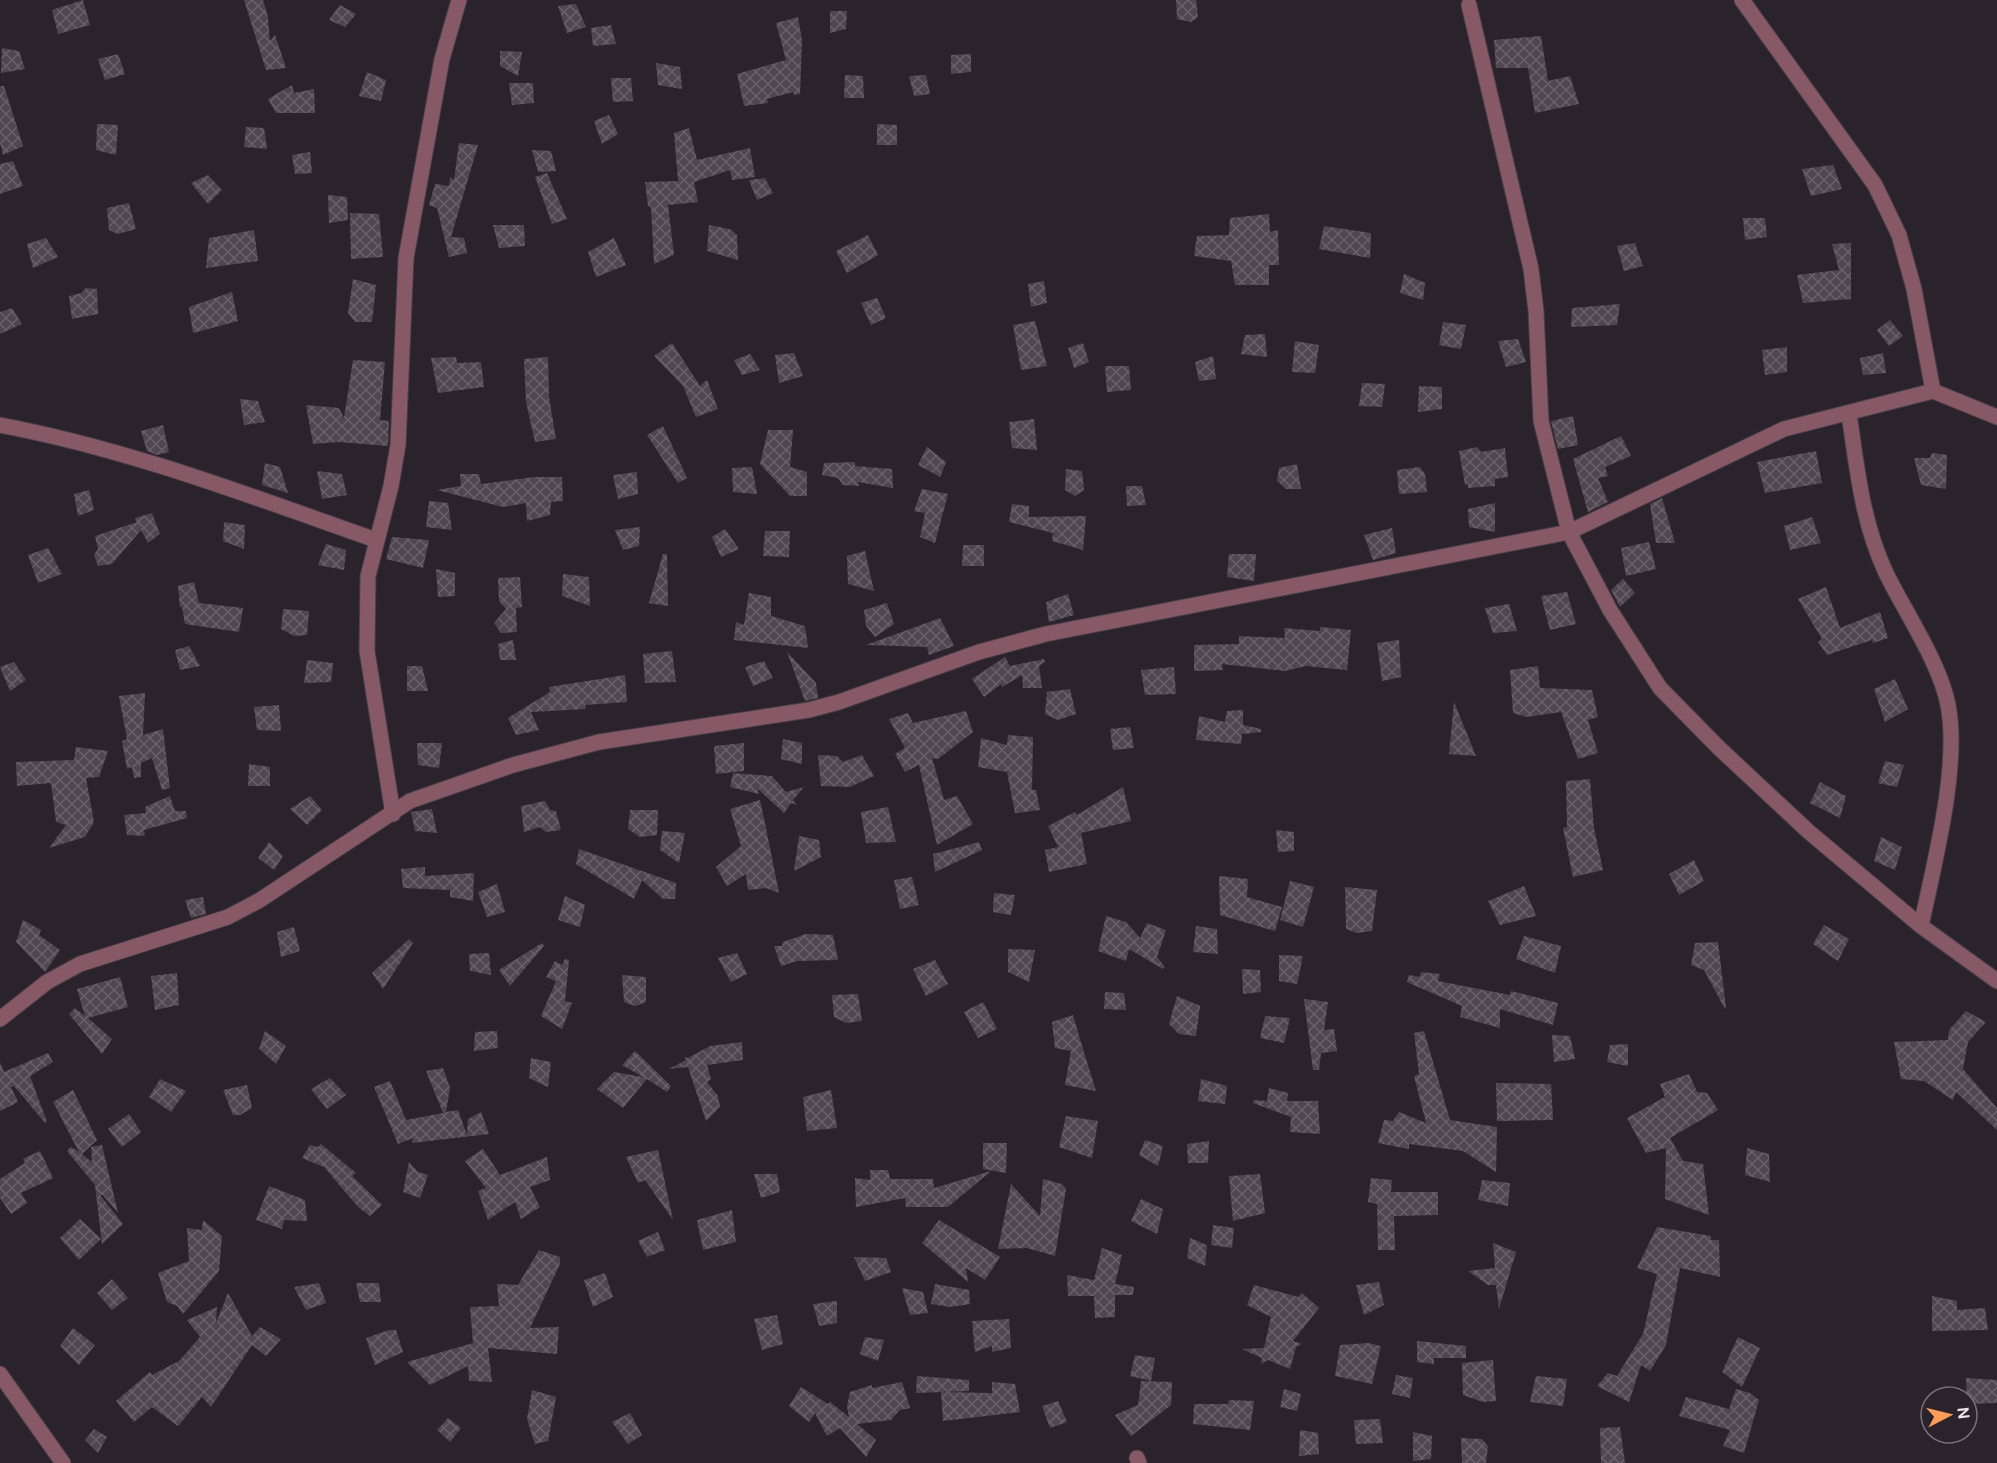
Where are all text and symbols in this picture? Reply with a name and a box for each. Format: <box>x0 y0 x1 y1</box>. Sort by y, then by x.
north arrow <box>1919 1385 1979 1445</box>
text: N <box>1952 1406 1975 1420</box>

